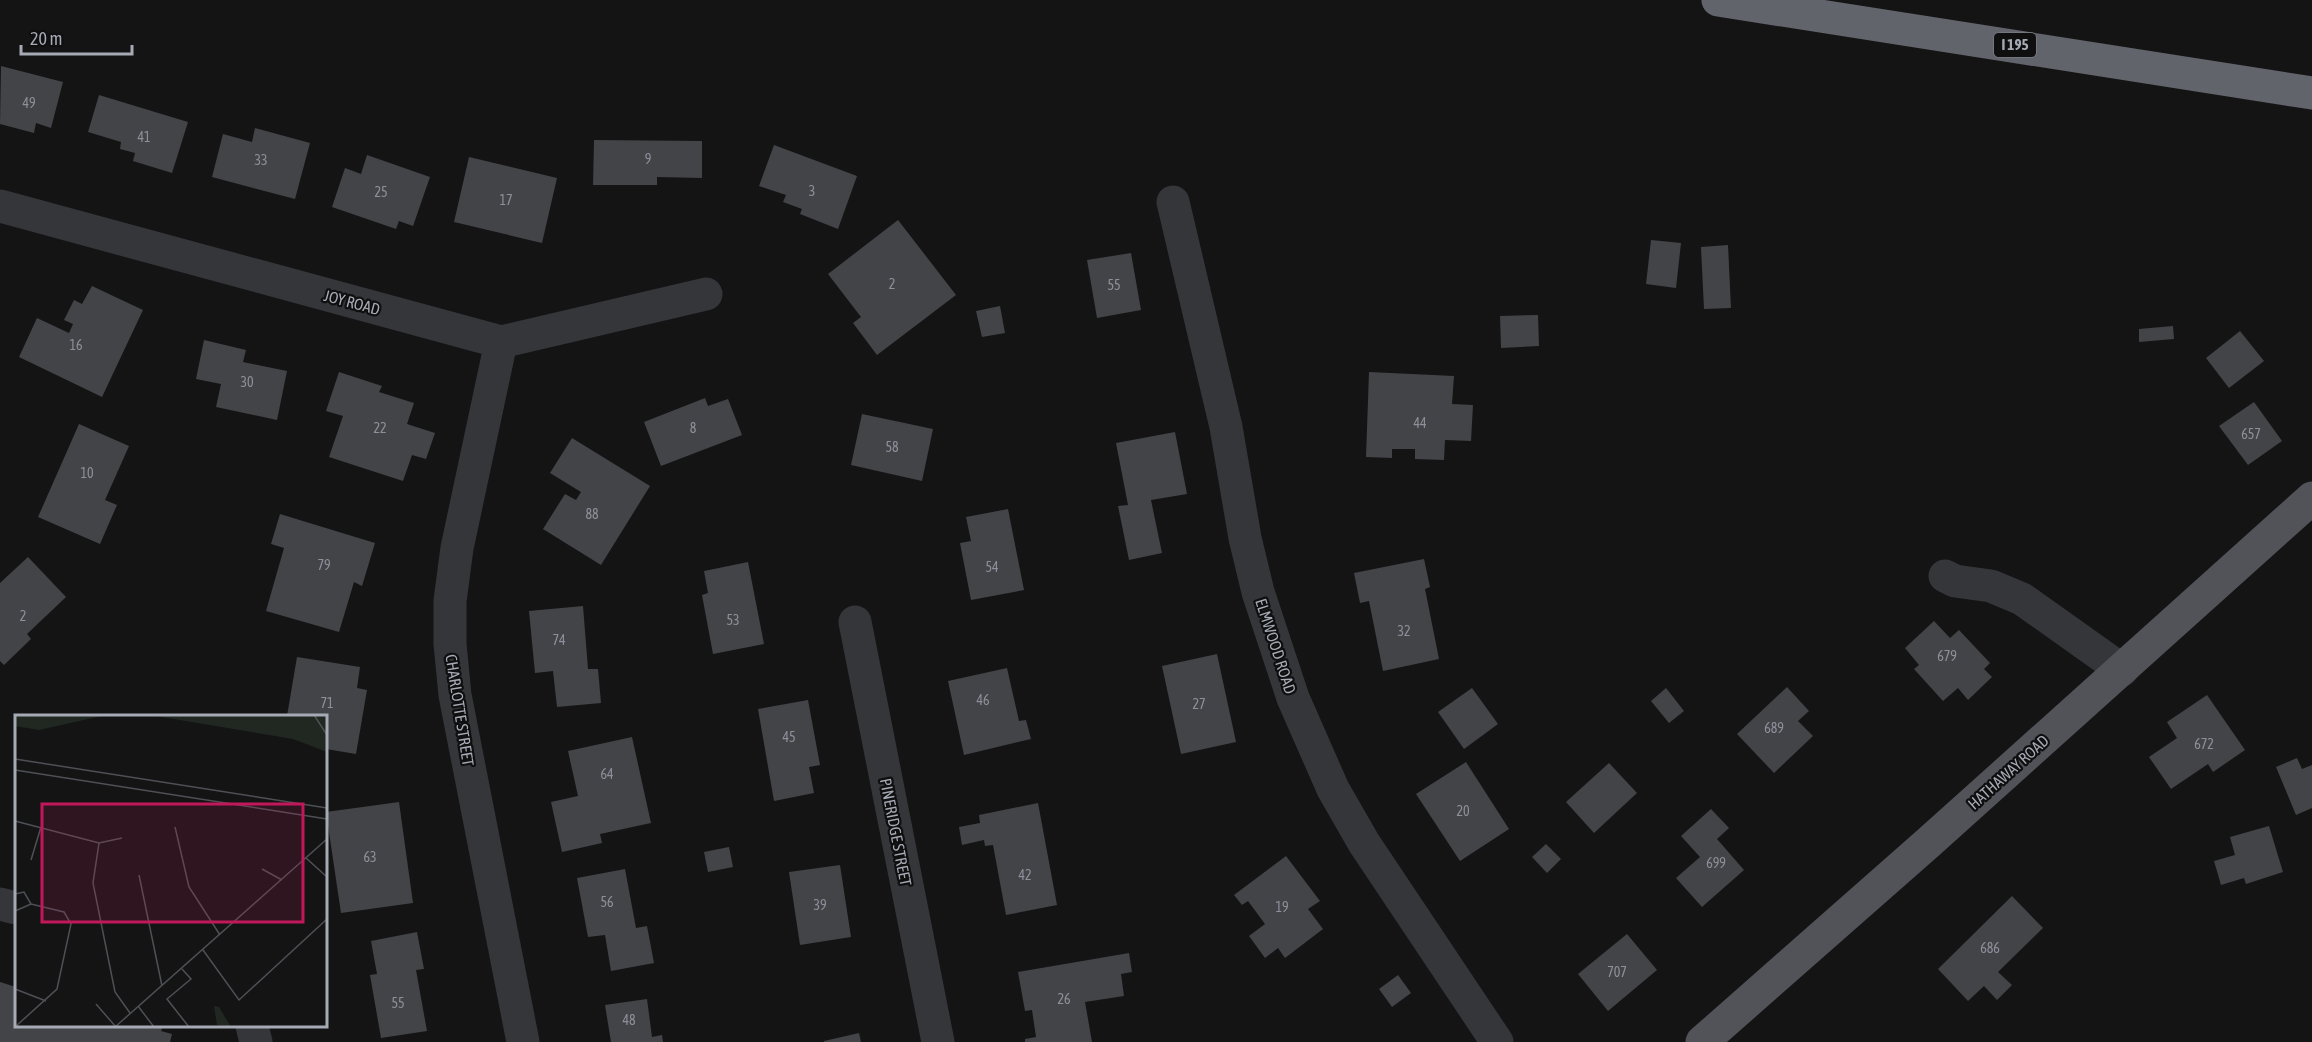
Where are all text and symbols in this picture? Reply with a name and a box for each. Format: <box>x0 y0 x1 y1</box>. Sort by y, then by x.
scale bar <box>21 18 132 56</box>
text: 20 m <box>30 28 62 49</box>
road number: I 195 <box>1994 33 2036 57</box>
house number: 49 <box>22 95 36 111</box>
house number: 41 <box>137 129 151 145</box>
house number: 9 <box>645 151 651 167</box>
house number: 33 <box>254 152 268 168</box>
house number: 3 <box>809 183 815 199</box>
house number: 25 <box>374 184 388 200</box>
house number: 17 <box>499 192 513 208</box>
house number: 2 <box>889 276 895 292</box>
house number: 55 <box>1107 277 1121 293</box>
street label: JOY ROAD <box>322 286 382 318</box>
house number: 16 <box>69 337 83 353</box>
house number: 30 <box>240 374 254 390</box>
house number: 44 <box>1413 415 1427 431</box>
house number: 22 <box>373 420 387 436</box>
house number: 8 <box>690 420 697 436</box>
house number: 657 <box>2241 426 2261 442</box>
house number: 58 <box>885 439 899 455</box>
house number: 10 <box>80 465 94 481</box>
house number: 88 <box>585 506 599 522</box>
house number: 79 <box>317 557 331 573</box>
house number: 54 <box>985 559 999 575</box>
street label: ELMWOOD ROAD <box>1252 596 1300 696</box>
house number: 2 <box>20 608 26 624</box>
house number: 53 <box>726 612 740 628</box>
house number: 32 <box>1397 623 1411 639</box>
house number: 74 <box>552 632 566 648</box>
house number: 679 <box>1937 648 1957 664</box>
street label: CHARLOTTE STREET <box>442 653 478 767</box>
house number: 46 <box>976 692 990 708</box>
house number: 71 <box>320 695 334 711</box>
house number: 27 <box>1192 696 1206 712</box>
inset map <box>15 715 327 1027</box>
house number: 689 <box>1764 720 1784 736</box>
house number: 45 <box>782 729 796 745</box>
street label: HATHAWAY ROAD <box>1964 731 2052 813</box>
house number: 672 <box>2194 736 2214 752</box>
house number: 64 <box>600 766 614 782</box>
street label: PINERIDGE STREET <box>877 777 915 887</box>
house number: 20 <box>1456 803 1470 819</box>
house number: 63 <box>363 849 377 865</box>
house number: 699 <box>1706 855 1726 871</box>
house number: 42 <box>1018 867 1032 883</box>
house number: 56 <box>600 894 614 910</box>
house number: 39 <box>813 897 827 913</box>
house number: 19 <box>1275 899 1289 915</box>
house number: 686 <box>1980 940 2000 956</box>
house number: 707 <box>1607 964 1627 980</box>
house number: 26 <box>1057 991 1071 1007</box>
house number: 55 <box>391 995 405 1011</box>
house number: 48 <box>622 1012 636 1028</box>

